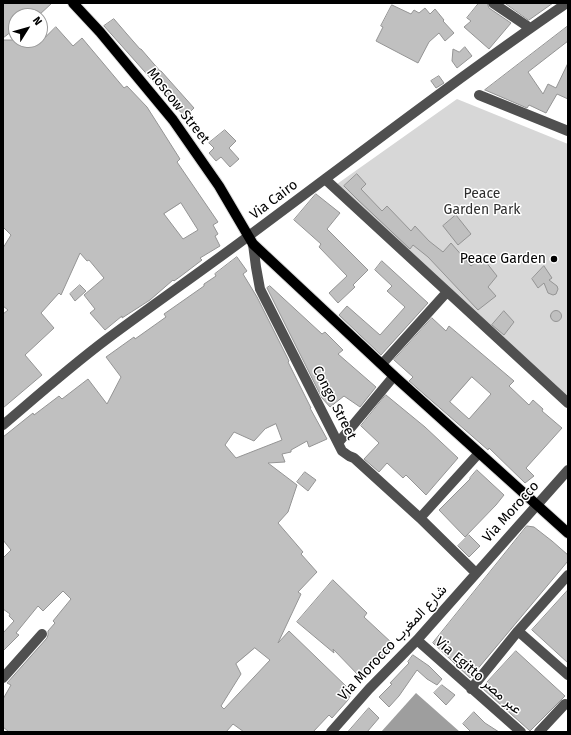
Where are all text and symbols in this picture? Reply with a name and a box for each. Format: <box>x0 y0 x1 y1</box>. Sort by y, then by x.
north arrow <box>8 8 48 48</box>
text: N <box>30 14 45 28</box>
street label: Moscow Street <box>143 65 213 147</box>
street label: Via Cairo <box>247 177 301 223</box>
park label: Peace Garden Park <box>444 186 520 218</box>
place label: Peace Garden <box>460 251 546 267</box>
marker: Peace Garden <box>549 254 559 264</box>
street label: Congo Street <box>308 363 360 443</box>
street label: Via Morocco <box>479 478 543 546</box>
street label: Via Morocco شارع المغرب <box>335 582 451 704</box>
street label: Via Egitto عبر مصر <box>431 634 525 718</box>

